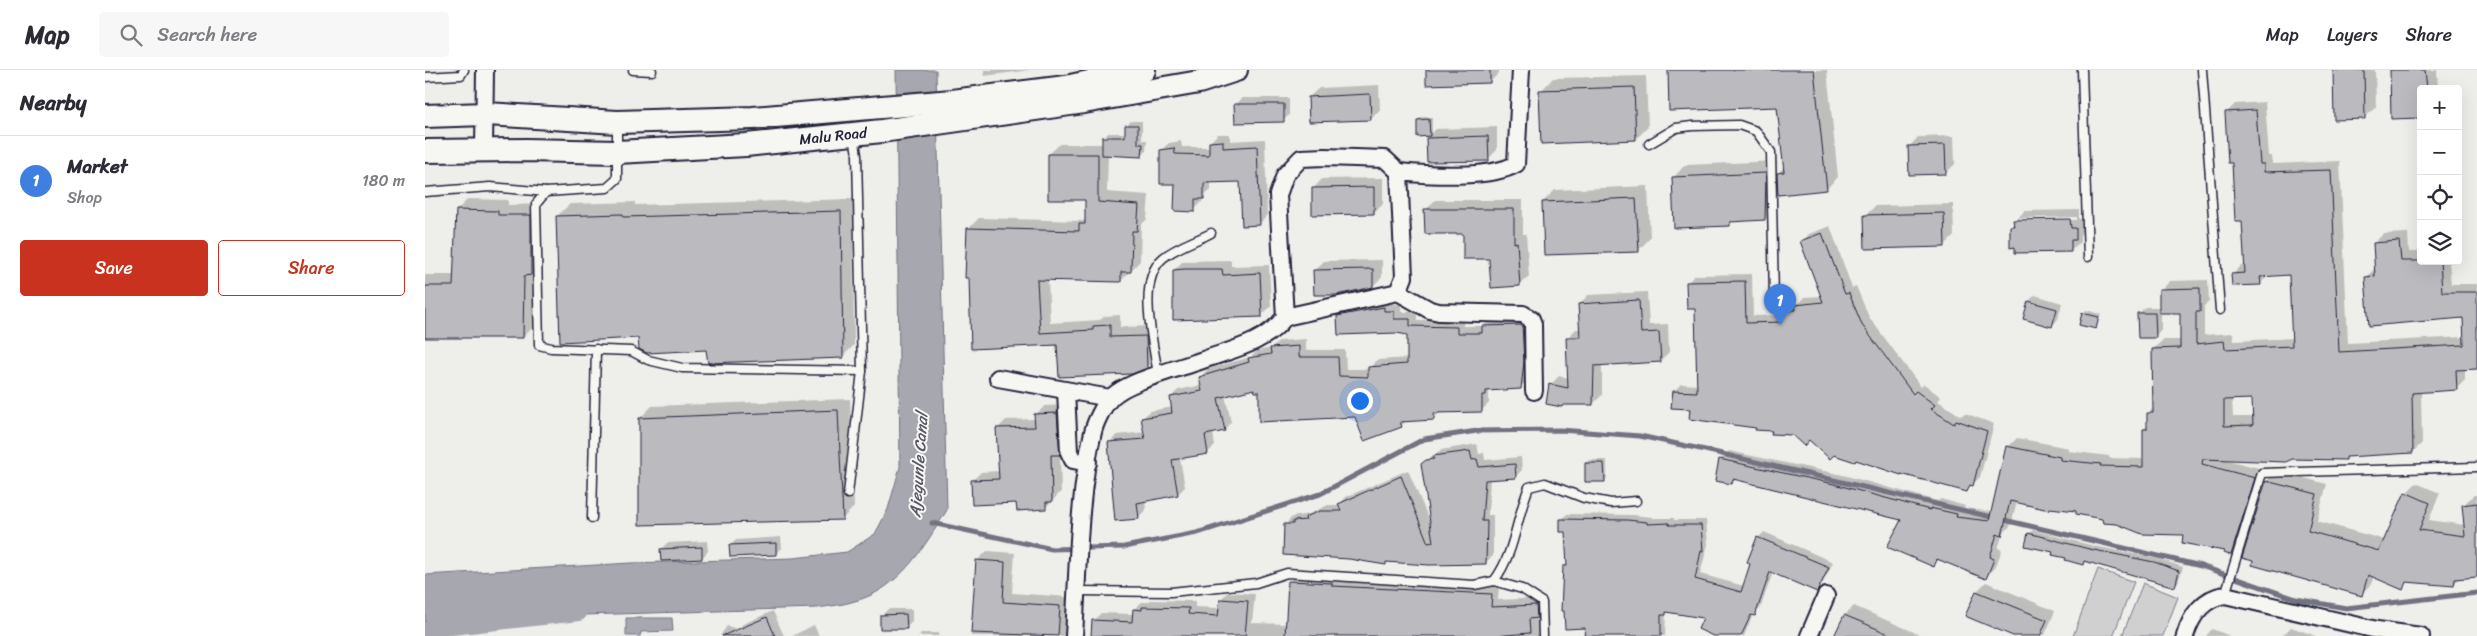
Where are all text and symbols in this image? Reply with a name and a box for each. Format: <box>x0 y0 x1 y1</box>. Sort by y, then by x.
search box <box>99 12 449 57</box>
text: Map <box>25 14 69 56</box>
text: Search here <box>157 18 257 51</box>
text: Map <box>2266 19 2299 51</box>
text: Layers <box>2327 19 2378 51</box>
text: Share <box>2406 19 2452 51</box>
icon: search <box>117 21 145 49</box>
text: Nearby <box>20 84 86 122</box>
map controls <box>2417 85 2462 265</box>
button: + <box>2417 85 2462 130</box>
street label: Malu Road <box>798 119 869 152</box>
button: − <box>2417 130 2462 175</box>
text: Market <box>67 150 127 183</box>
text: 1 <box>33 166 39 195</box>
text: 180 m <box>362 166 405 195</box>
button: locate <box>2417 175 2462 220</box>
text: Shop <box>67 183 102 212</box>
button: layers <box>2417 220 2462 265</box>
button: Save <box>20 240 208 296</box>
button: Share <box>218 240 405 296</box>
pin: 1 <box>1764 284 1796 325</box>
your location <box>1347 388 1373 414</box>
water label: Ajegunle Canal <box>900 408 937 519</box>

